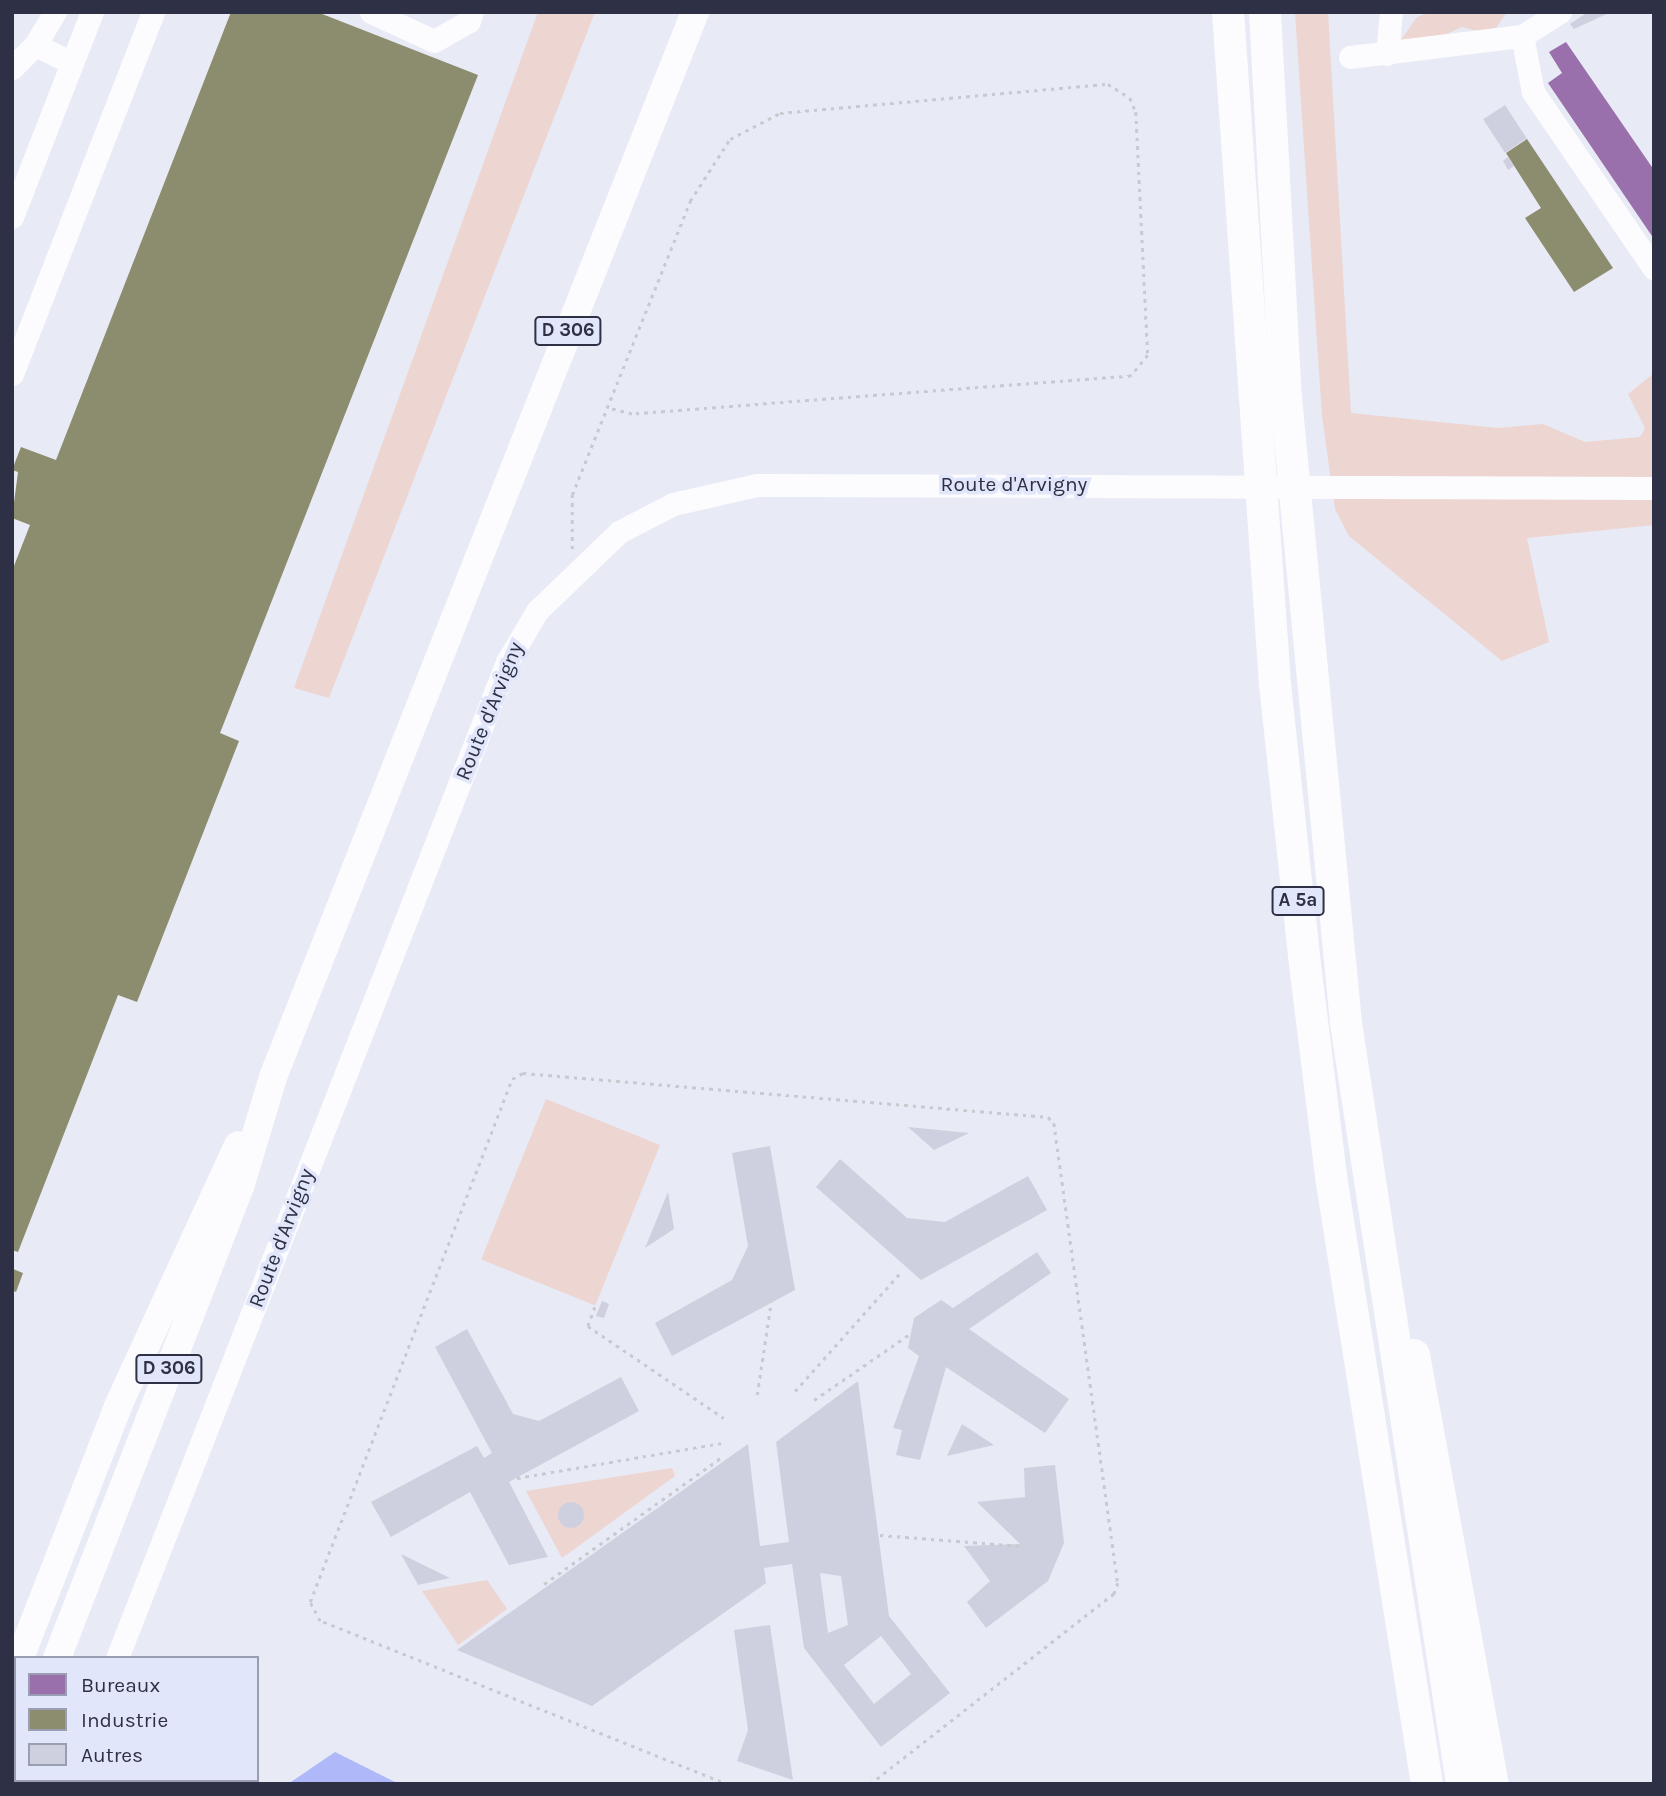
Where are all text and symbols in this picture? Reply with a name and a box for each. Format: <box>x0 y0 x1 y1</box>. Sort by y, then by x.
road number: D 306 <box>533 316 603 346</box>
street label: Route d'Arvigny <box>941 471 1087 497</box>
street label: Route d'Arvigny <box>450 638 528 784</box>
road number: A 5a <box>1270 886 1326 917</box>
street label: Route d'Arvigny <box>243 1165 319 1311</box>
road number: D 306 <box>134 1354 204 1385</box>
legend <box>14 1656 259 1782</box>
text: Bureaux <box>81 1673 160 1697</box>
text: Industrie <box>81 1708 168 1732</box>
text: Autres <box>81 1743 143 1767</box>

